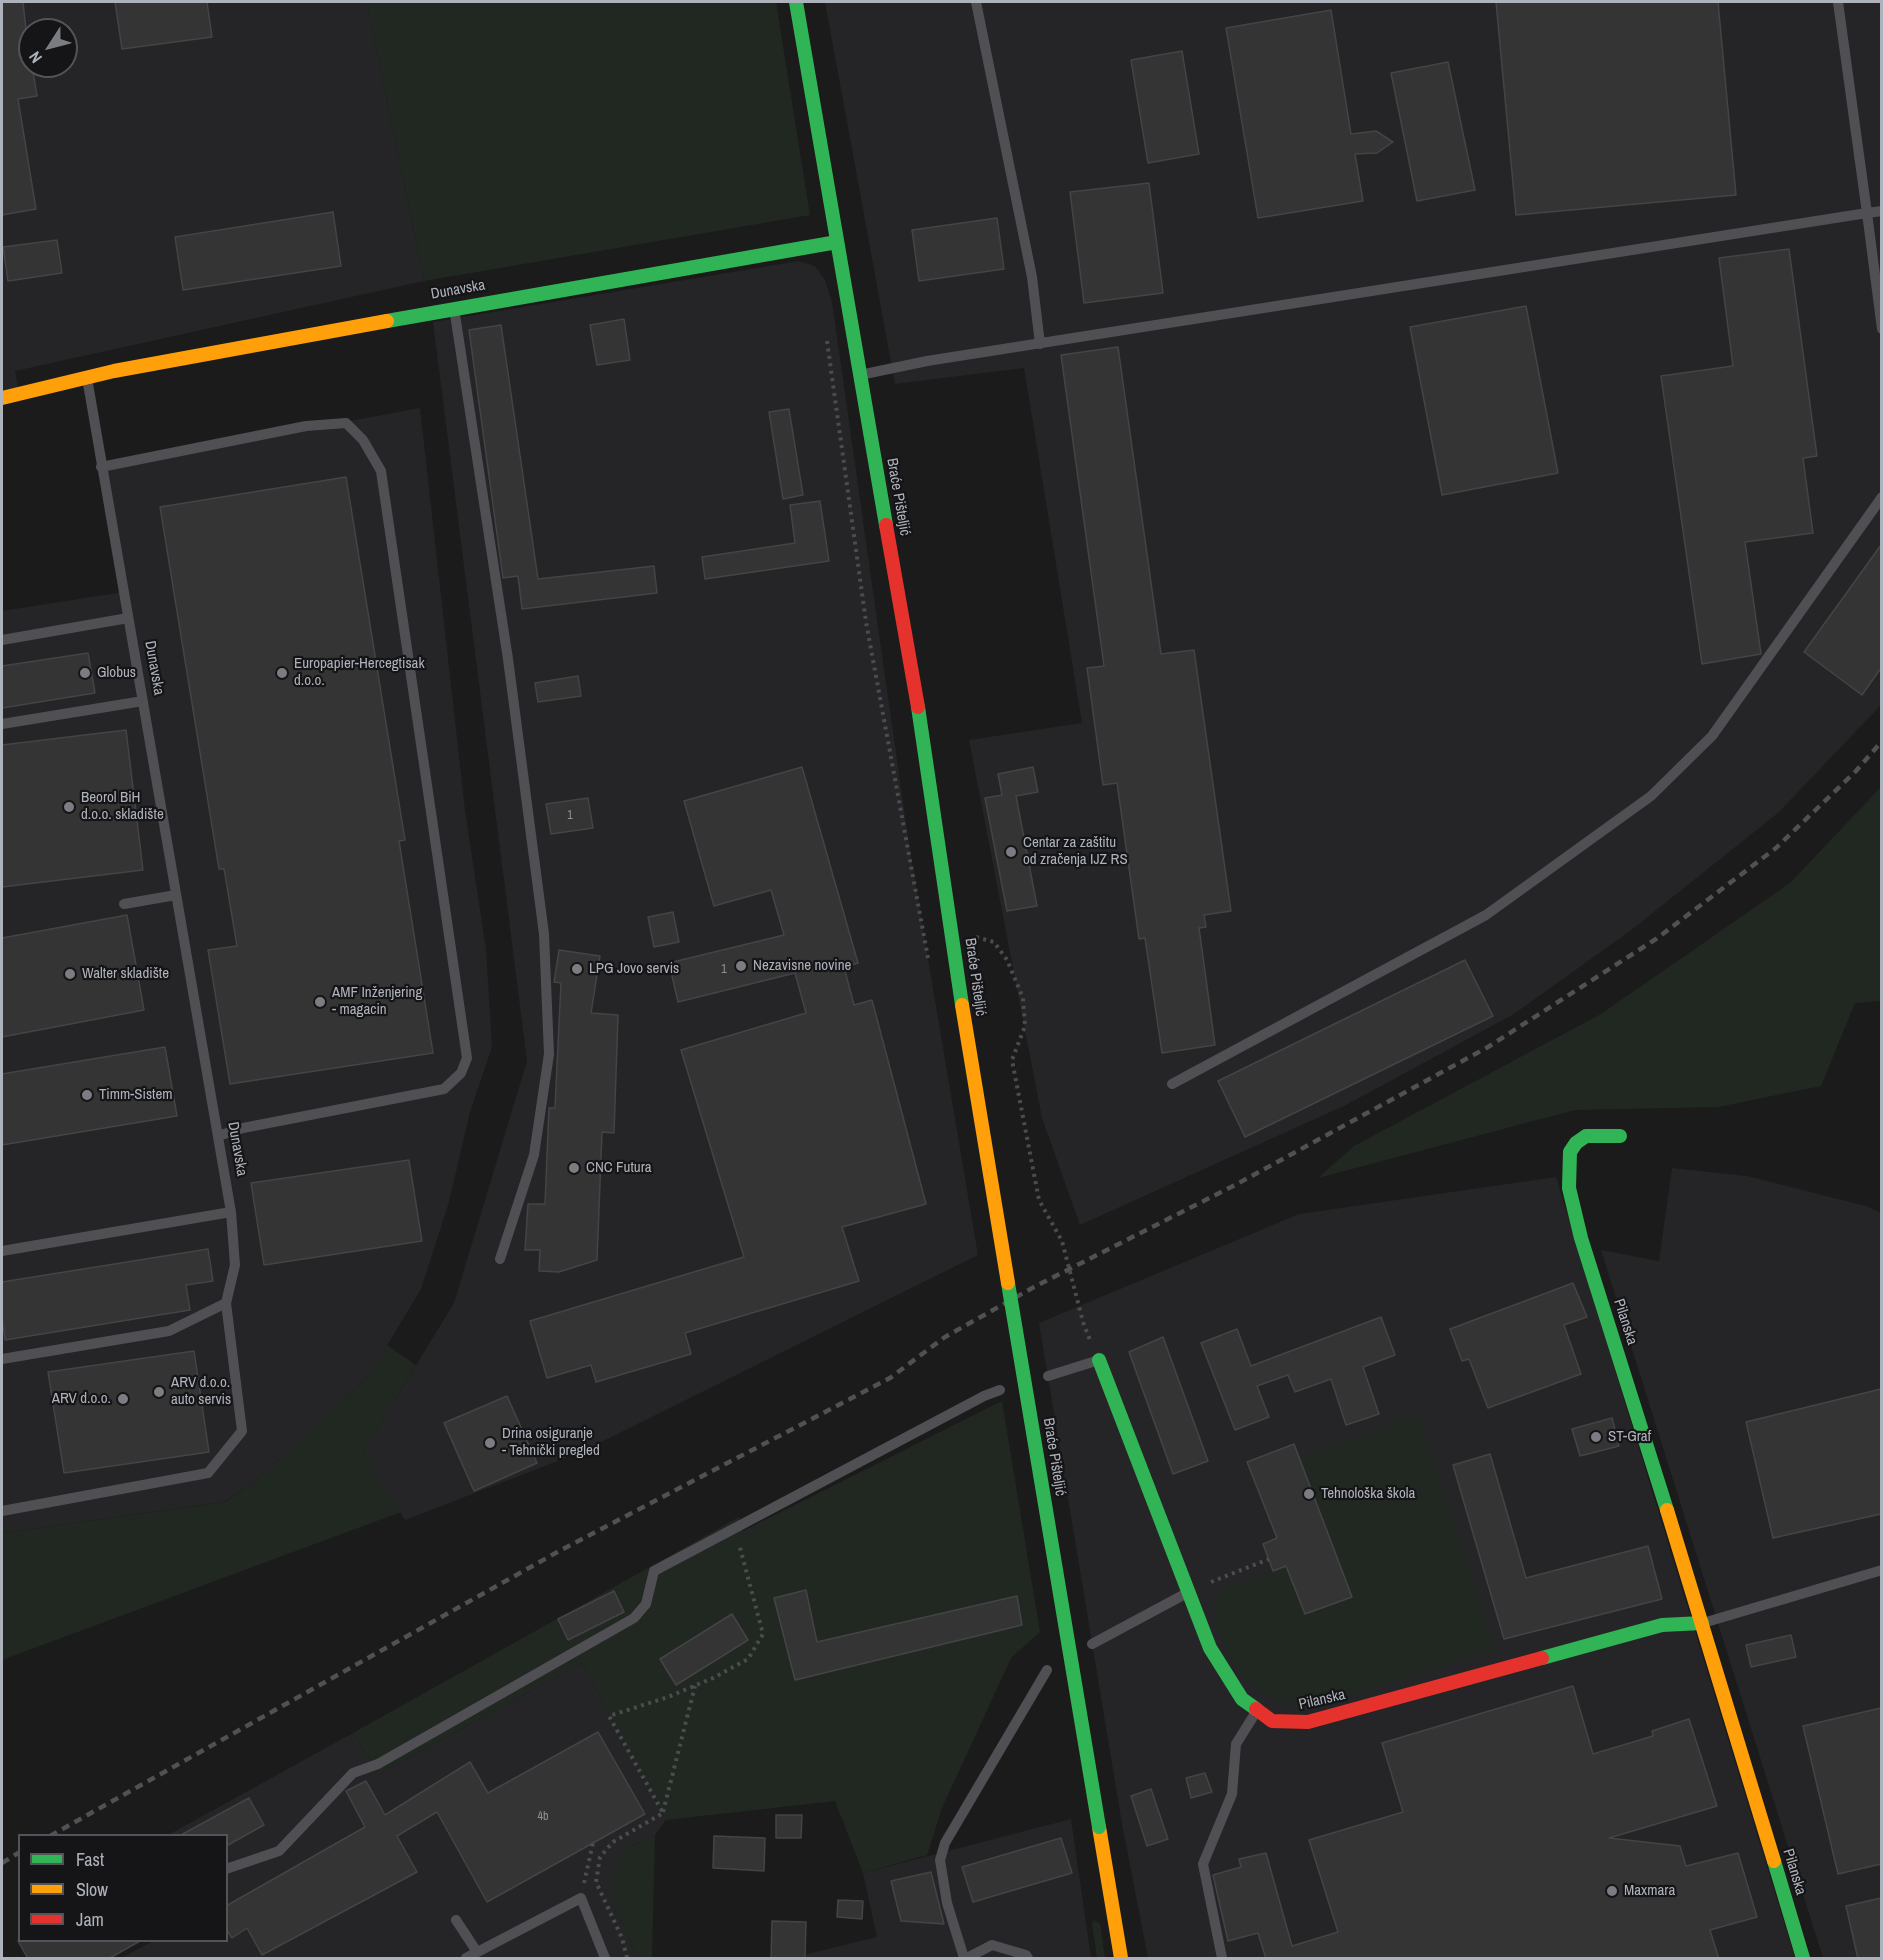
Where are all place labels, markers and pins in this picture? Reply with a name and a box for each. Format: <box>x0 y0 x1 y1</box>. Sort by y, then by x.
place label: Europapier-Hercegtisak d.o.o. <box>294 655 425 690</box>
place label: Globus <box>97 664 136 682</box>
marker: Globus <box>78 666 92 680</box>
marker: Europapier-Hercegtisak d.o.o. <box>275 666 289 680</box>
place label: Beorol BiH d.o.o. skladište <box>81 789 164 824</box>
marker: Beorol BiH d.o.o. skladište <box>62 800 76 814</box>
place label: Centar za zaštitu od zračenja IJZ RS <box>1023 834 1128 869</box>
marker: Centar za zaštitu od zračenja IJZ RS <box>1004 845 1018 859</box>
place label: Nezavisne novine <box>753 957 851 975</box>
marker: Nezavisne novine <box>734 959 748 973</box>
place label: LPG Jovo servis <box>589 960 679 978</box>
marker: LPG Jovo servis <box>570 962 584 976</box>
place label: Walter skladište <box>82 965 169 983</box>
marker: Walter skladište <box>63 967 77 981</box>
place label: AMF Inženjering - magacin <box>332 984 422 1019</box>
marker: AMF Inženjering - magacin <box>313 995 327 1009</box>
place label: Timm-Sistem <box>99 1086 173 1104</box>
marker: Timm-Sistem <box>80 1088 94 1102</box>
place label: CNC Futura <box>586 1159 652 1177</box>
marker: CNC Futura <box>567 1161 581 1175</box>
place label: ARV d.o.o. auto servis <box>171 1374 231 1409</box>
marker: ARV d.o.o. auto servis <box>152 1385 166 1399</box>
place label: ARV d.o.o. <box>52 1390 111 1408</box>
marker: ARV d.o.o. <box>116 1392 130 1406</box>
place label: Drina osiguranje - Tehnički pregled <box>502 1425 600 1460</box>
place label: ST-Graf <box>1608 1428 1651 1446</box>
marker: ST-Graf <box>1589 1430 1603 1444</box>
marker: Drina osiguranje - Tehnički pregled <box>483 1436 497 1450</box>
place label: Tehnološka škola <box>1321 1485 1415 1503</box>
marker: Tehnološka škola <box>1302 1487 1316 1501</box>
place label: Maxmara <box>1624 1882 1675 1900</box>
marker: Maxmara <box>1605 1884 1619 1898</box>

